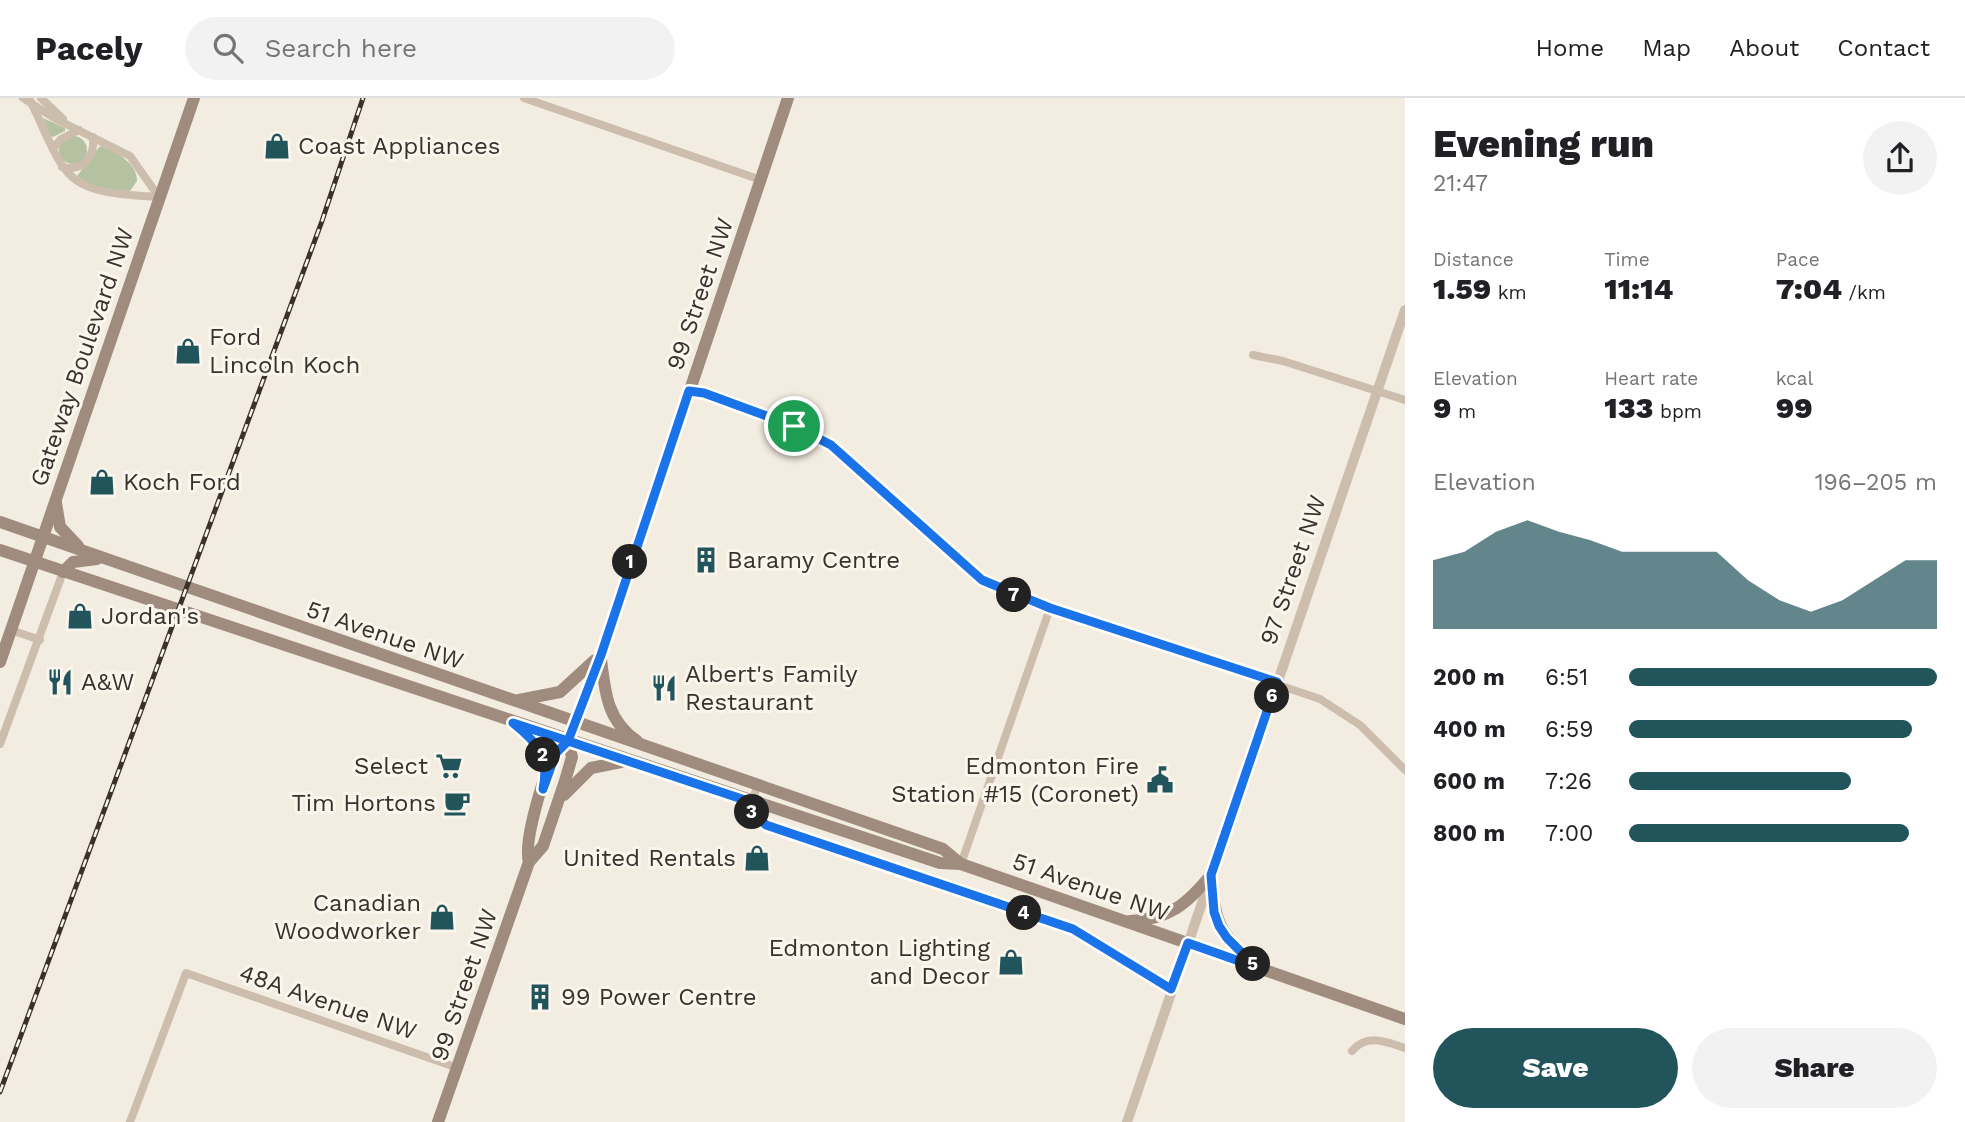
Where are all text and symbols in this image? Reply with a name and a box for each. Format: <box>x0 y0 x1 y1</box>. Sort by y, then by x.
search box <box>185 17 675 80</box>
text: Pacely <box>35 29 143 68</box>
icon: search <box>209 29 247 67</box>
text: Search here <box>265 33 417 63</box>
text: Home <box>1536 34 1604 62</box>
text: Map <box>1642 34 1691 62</box>
text: About <box>1729 34 1799 62</box>
text: Contact <box>1837 34 1930 62</box>
button: share <box>1863 121 1937 195</box>
text: Evening run <box>1433 122 1654 166</box>
shop icon: Coast Appliances <box>262 131 292 161</box>
place label: Coast Appliances <box>298 132 500 160</box>
text: 21:47 <box>1433 170 1488 197</box>
street label: 99 Street NW <box>661 214 739 374</box>
street label: Gateway Boulevard NW <box>25 224 139 490</box>
text: Distance <box>1433 248 1514 271</box>
text: Time <box>1604 248 1650 271</box>
text: Pace <box>1776 248 1820 271</box>
text: 1.59 <box>1433 271 1491 306</box>
text: 11:14 <box>1604 271 1673 306</box>
text: 7:04 <box>1776 271 1842 306</box>
text: km <box>1491 281 1527 304</box>
text: /km <box>1842 281 1886 304</box>
place label: Ford Lincoln Koch <box>209 323 360 379</box>
shop icon: Ford Lincoln Koch <box>173 336 203 366</box>
text: Elevation <box>1433 367 1518 390</box>
text: Heart rate <box>1604 367 1698 390</box>
text: kcal <box>1776 367 1813 390</box>
text: 9 <box>1433 390 1451 425</box>
text: 133 <box>1604 390 1654 425</box>
text: 99 <box>1776 390 1813 425</box>
pin <box>764 396 824 456</box>
text: m <box>1451 400 1476 423</box>
text: bpm <box>1654 400 1702 423</box>
icon: arrive <box>775 407 813 445</box>
shop icon: Koch Ford <box>87 467 117 497</box>
place label: Koch Ford <box>123 468 241 496</box>
text: Elevation <box>1433 469 1536 496</box>
text: 196–205 m <box>1815 469 1937 496</box>
street label: 97 Street NW <box>1254 492 1332 648</box>
pin: 1 <box>612 545 648 580</box>
building icon: Baramy Centre <box>691 545 721 575</box>
place label: Baramy Centre <box>727 546 900 574</box>
text: 1 <box>625 550 634 573</box>
pin: 7 <box>996 578 1032 612</box>
text: 7 <box>1008 583 1019 606</box>
street label: 51 Avenue NW <box>303 595 467 675</box>
shop icon: Jordan's <box>65 601 95 631</box>
place label: Jordan's <box>101 602 199 630</box>
place label: Albert's Family Restaurant <box>685 660 858 716</box>
text: 200 m <box>1433 664 1505 691</box>
text: 6:51 <box>1545 664 1588 691</box>
restaurant icon: A&W <box>45 667 75 697</box>
place label: A&W <box>81 668 134 696</box>
restaurant icon: Albert's Family Restaurant <box>649 673 679 703</box>
pin: 6 <box>1254 678 1290 714</box>
text: 6 <box>1266 684 1277 707</box>
text: 400 m <box>1433 716 1506 743</box>
text: 6:59 <box>1545 716 1593 743</box>
pin: 2 <box>526 738 560 772</box>
text: 2 <box>537 743 548 766</box>
supermarket icon: Select <box>434 751 464 781</box>
place label: Select <box>354 752 428 780</box>
place label: Edmonton Fire Station #15 (Coronet) <box>891 752 1139 808</box>
public building icon: Edmonton Fire Station #15 (Coronet) <box>1145 765 1175 795</box>
text: 600 m <box>1433 768 1505 795</box>
text: 7:26 <box>1545 768 1592 795</box>
cafe icon: Tim Hortons <box>442 788 472 818</box>
place label: Tim Hortons <box>292 789 436 817</box>
pin: 3 <box>734 794 770 830</box>
text: 3 <box>746 800 757 823</box>
text: 800 m <box>1433 820 1505 847</box>
text: 7:00 <box>1545 820 1593 847</box>
shop icon: United Rentals <box>742 843 772 873</box>
place label: United Rentals <box>563 844 736 872</box>
street label: 51 Avenue NW <box>1009 847 1173 927</box>
place label: Canadian Woodworker <box>274 889 421 945</box>
pin: 4 <box>1006 896 1042 930</box>
text: 4 <box>1017 901 1030 924</box>
shop icon: Canadian Woodworker <box>427 902 457 932</box>
street label: 99 Street NW <box>425 905 503 1065</box>
place label: Edmonton Lighting and Decor <box>768 934 990 990</box>
pin: 5 <box>1236 946 1270 982</box>
shop icon: Edmonton Lighting and Decor <box>996 947 1026 977</box>
text: 5 <box>1247 952 1258 975</box>
street label: 48A Avenue NW <box>236 959 420 1045</box>
building icon: 99 Power Centre <box>525 982 555 1012</box>
place label: 99 Power Centre <box>561 983 757 1011</box>
button: Save <box>1433 1028 1678 1108</box>
button: Share <box>1692 1028 1937 1108</box>

